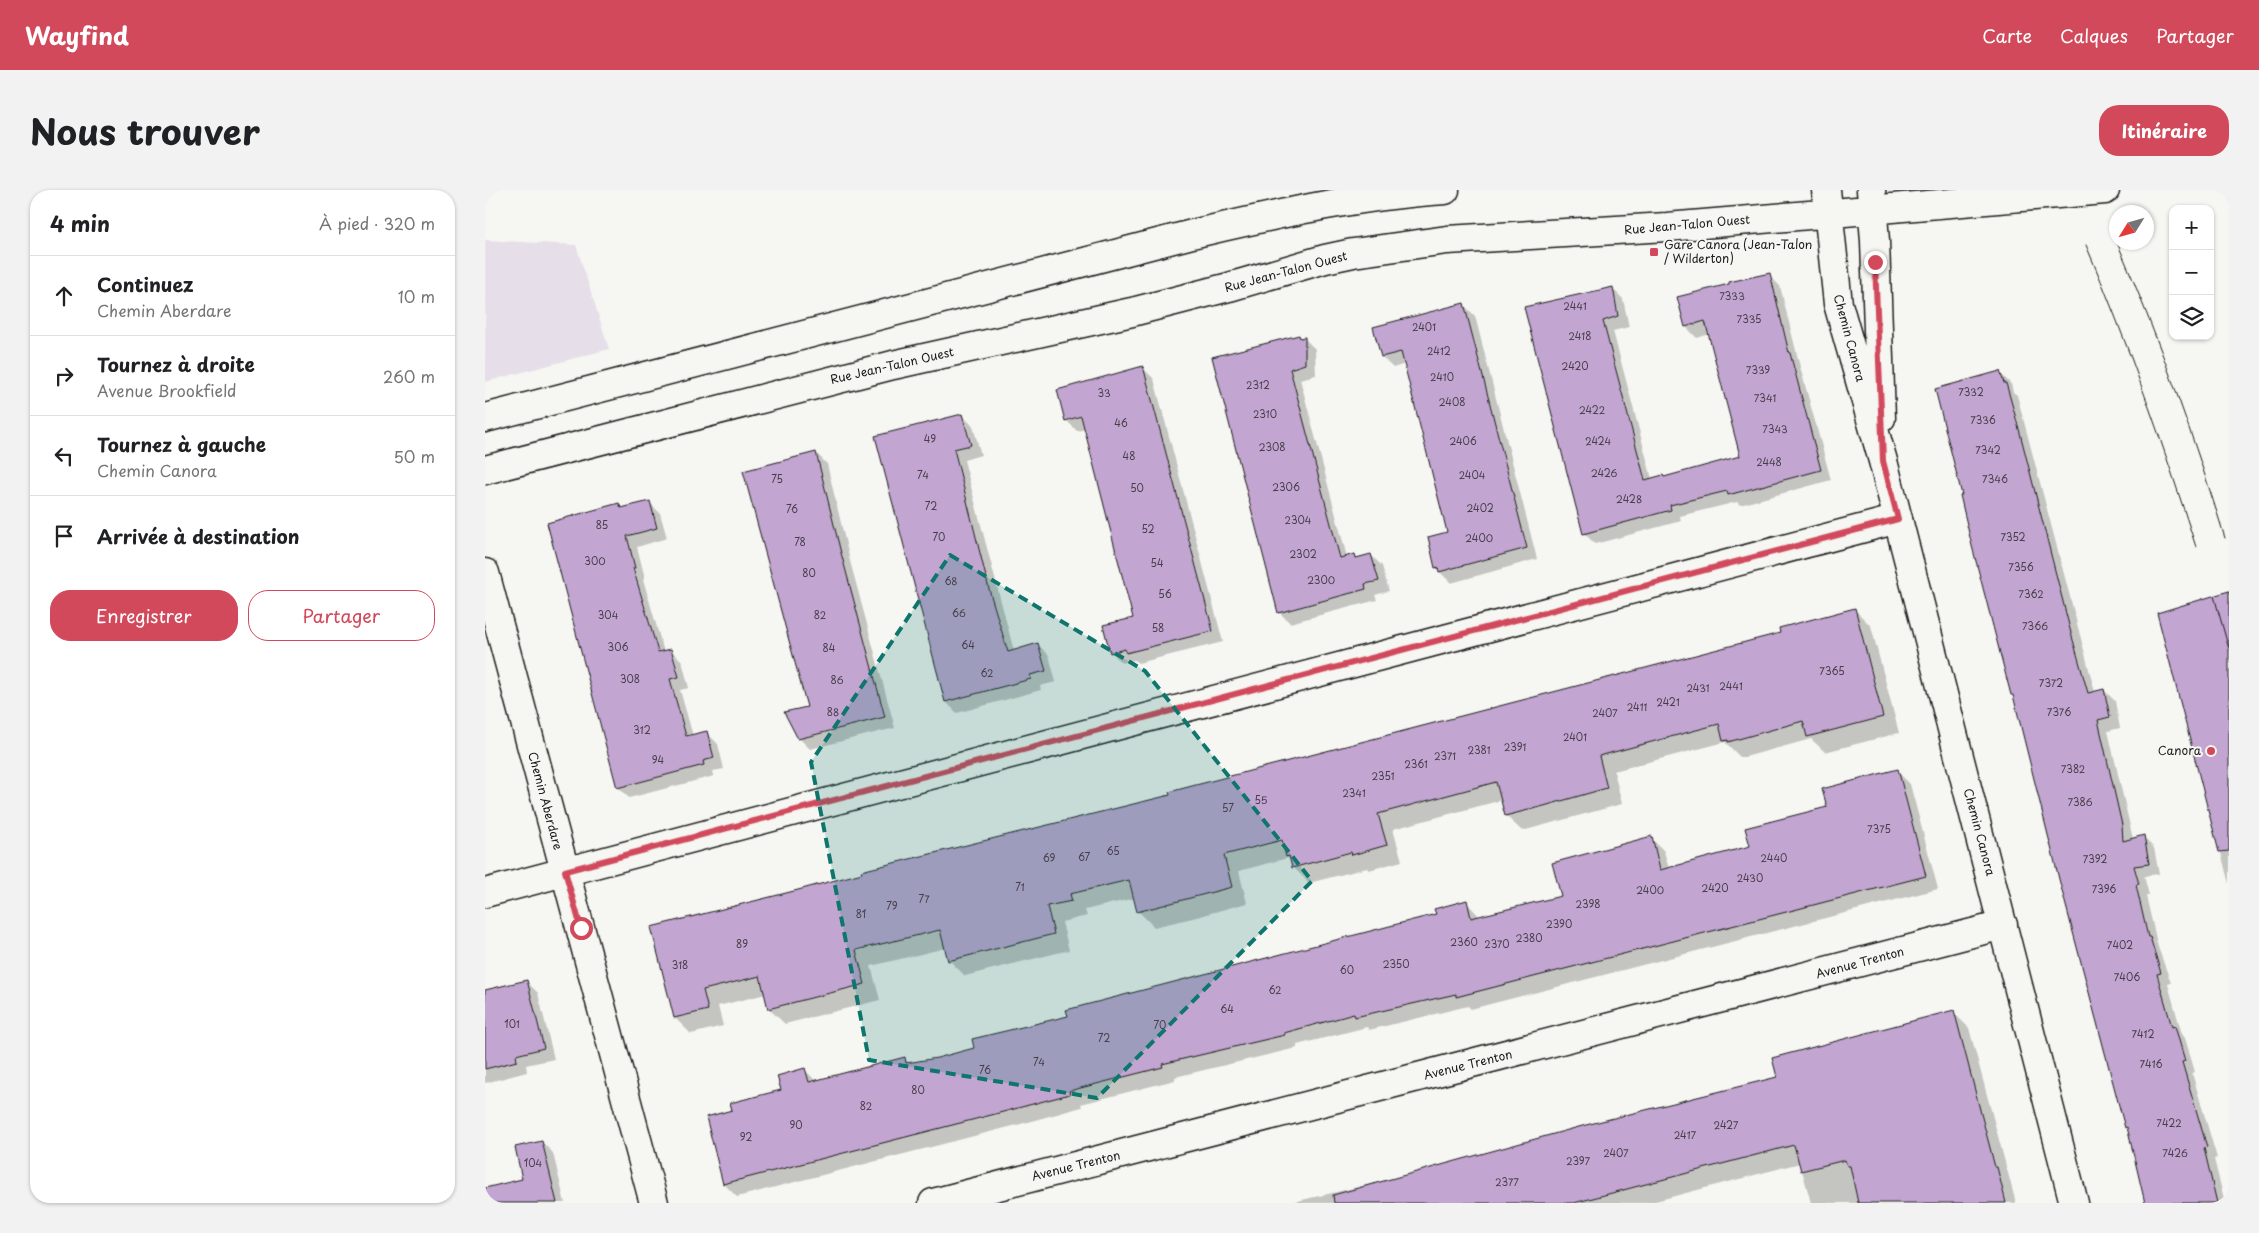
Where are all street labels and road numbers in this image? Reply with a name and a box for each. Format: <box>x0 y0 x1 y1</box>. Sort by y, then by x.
street label: Rue Jean-Talon Ouest <box>1623 210 1751 238</box>
street label: Rue Jean-Talon Ouest <box>1222 246 1349 296</box>
street label: Chemin Canora <box>1830 292 1870 384</box>
street label: Rue Jean-Talon Ouest <box>828 342 955 388</box>
street label: Chemin Aberdare <box>524 750 568 852</box>
street label: Chemin Canora <box>1960 786 2000 878</box>
street label: Avenue Trenton <box>1814 942 1906 982</box>
street label: Avenue Trenton <box>1422 1044 1514 1084</box>
street label: Avenue Trenton <box>1030 1145 1122 1185</box>

